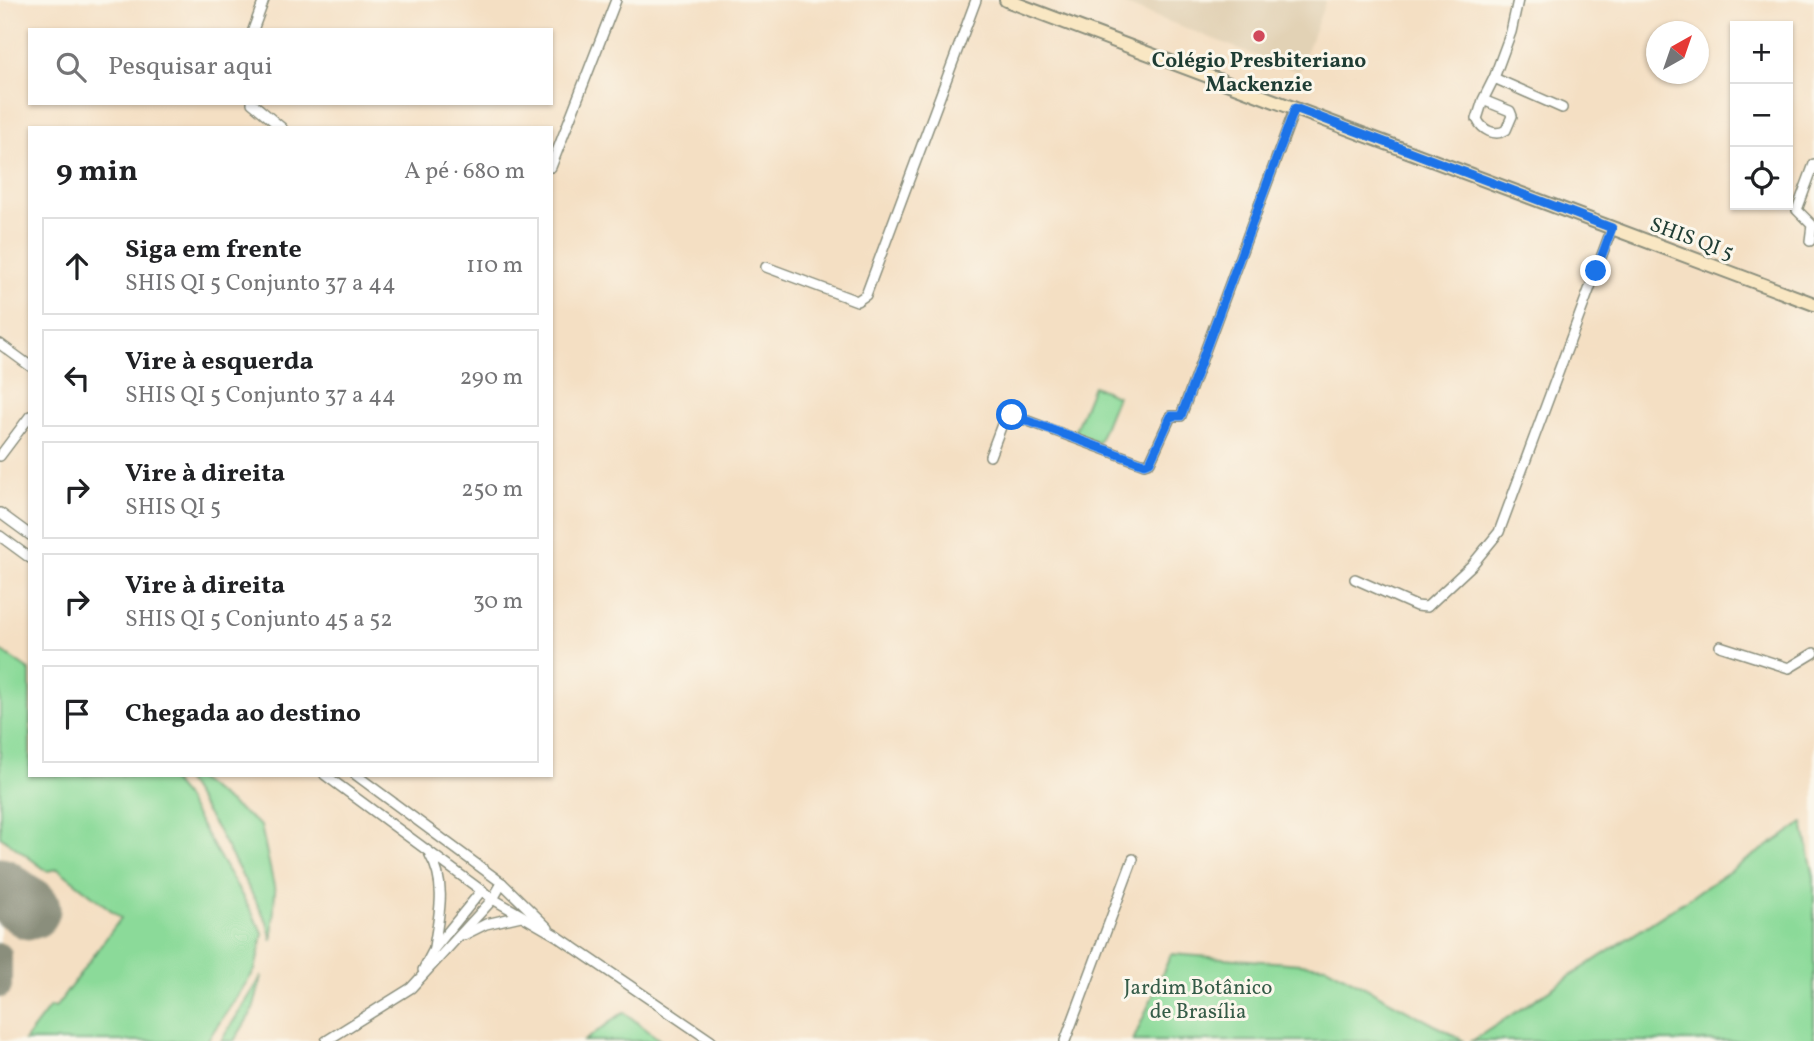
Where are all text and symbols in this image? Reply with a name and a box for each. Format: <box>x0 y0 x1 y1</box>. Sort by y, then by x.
north arrow <box>1646 21 1709 84</box>
map controls <box>1730 21 1793 210</box>
button: + <box>1730 21 1793 84</box>
search box <box>28 28 553 105</box>
marker: Colégio Presbiteriano Mackenzie <box>1251 28 1267 44</box>
place label: Colégio Presbiteriano Mackenzie <box>1152 47 1366 100</box>
icon: search <box>52 48 90 86</box>
text: Pesquisar aqui <box>108 49 273 85</box>
button: − <box>1730 84 1793 147</box>
button: locate <box>1730 147 1793 210</box>
text: 9 min <box>56 151 138 193</box>
text: A pé · 680 m <box>404 156 525 188</box>
street label: SHIS QI 5 <box>1645 211 1738 268</box>
text: Siga em frente <box>125 232 302 268</box>
icon: ahead <box>58 247 96 285</box>
text: 110 m <box>466 250 523 282</box>
route end <box>1580 255 1611 286</box>
text: SHIS QI 5 Conjunto 37 a 44 <box>125 268 396 300</box>
text: Vire à esquerda <box>125 344 314 380</box>
icon: left <box>58 359 96 397</box>
text: 290 m <box>460 362 523 394</box>
text: SHIS QI 5 Conjunto 37 a 44 <box>125 380 396 412</box>
route start <box>996 399 1027 430</box>
text: Vire à direita <box>125 456 285 492</box>
icon: right <box>58 471 96 509</box>
text: 250 m <box>461 474 523 506</box>
text: SHIS QI 5 <box>125 492 221 524</box>
text: Vire à direita <box>125 568 285 604</box>
icon: right <box>58 583 96 621</box>
text: 30 m <box>473 586 523 618</box>
text: SHIS QI 5 Conjunto 45 a 52 <box>125 604 393 636</box>
icon: arrive <box>58 695 96 733</box>
text: Chegada ao destino <box>125 696 361 732</box>
park label: Jardim Botânico de Brasília <box>1124 974 1272 1027</box>

